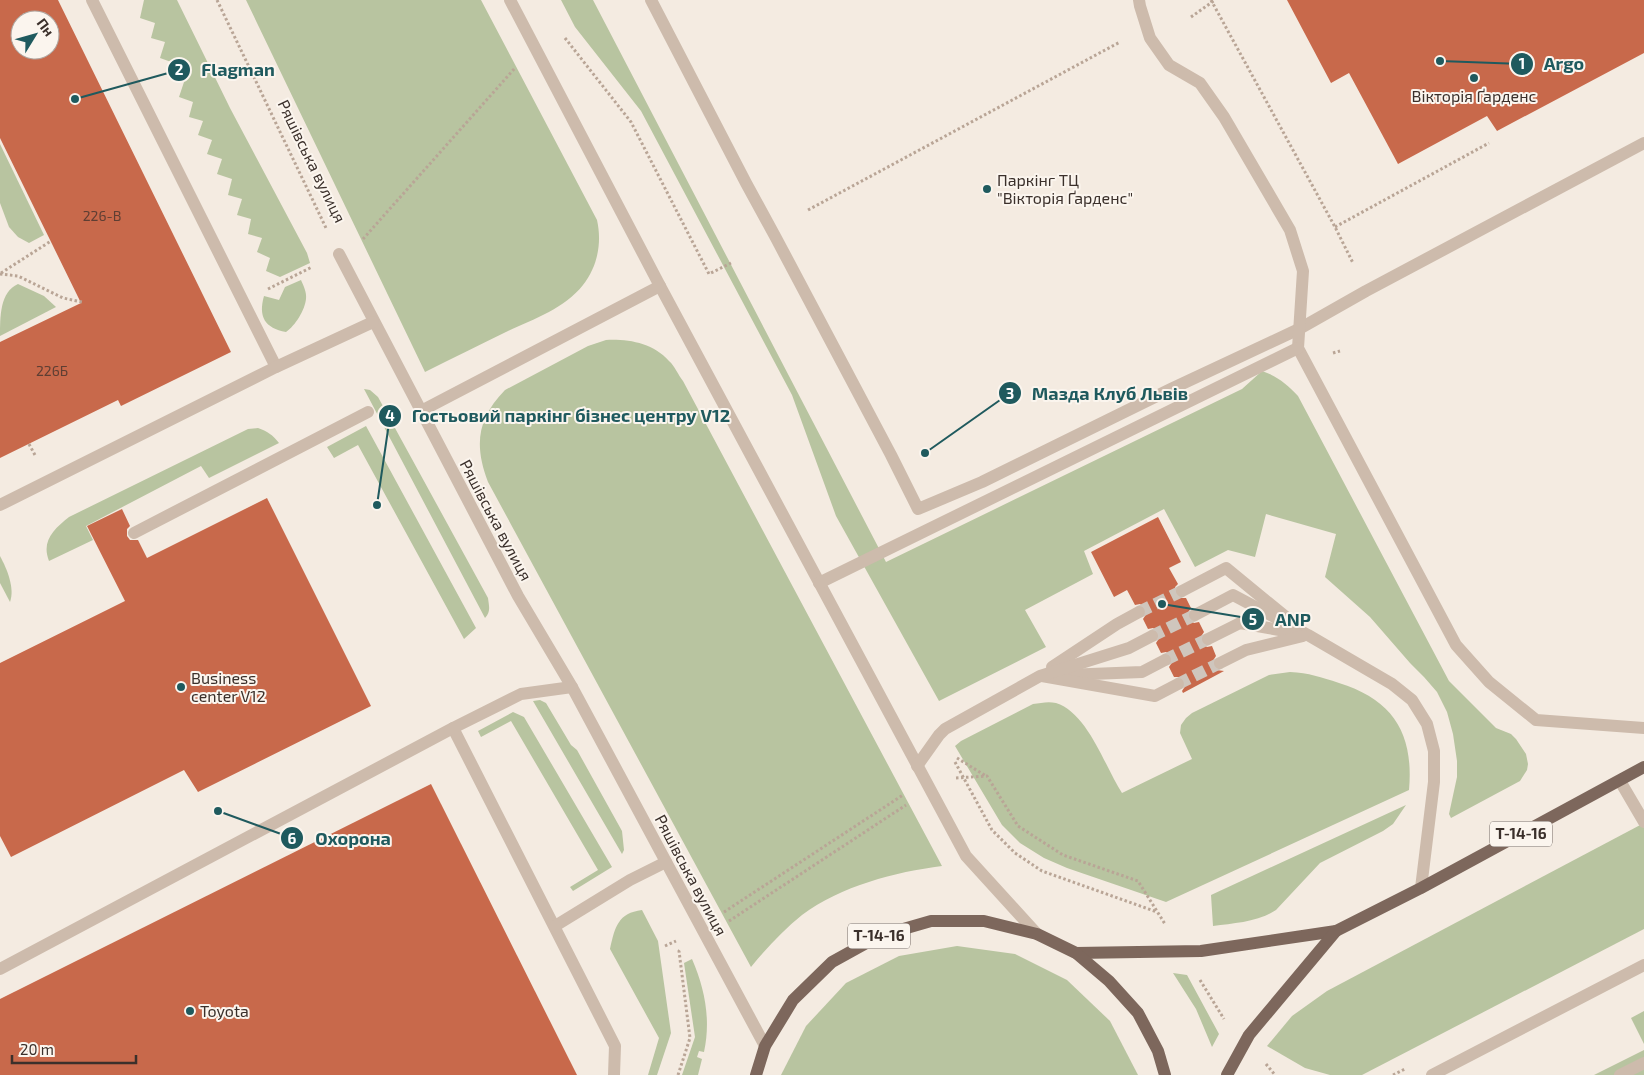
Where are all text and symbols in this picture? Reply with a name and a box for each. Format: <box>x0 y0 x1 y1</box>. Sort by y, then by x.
north arrow <box>10 10 60 60</box>
text: Пн <box>34 14 58 39</box>
callout: Argo <box>1509 47 1594 80</box>
text: Argo <box>1544 52 1584 74</box>
callout: Flagman <box>167 53 285 86</box>
text: 1 <box>1519 54 1525 72</box>
text: Flagman <box>201 58 275 80</box>
text: 2 <box>175 60 184 78</box>
marker: Вікторія Ґарденс <box>1468 72 1480 84</box>
place label: Вікторія Ґарденс <box>1412 86 1537 105</box>
street label: Ряшівська вулиця <box>274 96 350 226</box>
place label: Паркінг ТЦ "Вікторія Ґарденс" <box>997 170 1133 207</box>
marker: Паркінг ТЦ "Вікторія Ґарденс" <box>981 183 993 195</box>
house number: 226-В <box>83 207 121 224</box>
house number: 226Б <box>36 362 68 379</box>
callout: Мазда Клуб Львів <box>997 377 1199 410</box>
text: Мазда Клуб Львів <box>1032 382 1188 404</box>
text: 3 <box>1006 384 1014 402</box>
callout: Гостьовий паркінг бізнес центру V12 <box>377 399 741 432</box>
text: Гостьовий паркінг бізнес центру V12 <box>412 404 730 426</box>
text: 4 <box>385 406 395 424</box>
street label: Ряшівська вулиця <box>456 456 536 584</box>
callout: ANP <box>1240 603 1321 636</box>
text: ANP <box>1275 608 1311 630</box>
text: 5 <box>1249 610 1257 628</box>
place label: Business center V12 <box>191 668 266 705</box>
marker: Business center V12 <box>175 681 187 693</box>
street label: Ряшівська вулиця <box>651 811 731 939</box>
callout: Охорона <box>280 822 401 855</box>
road number: Т-14-16 <box>1490 822 1552 846</box>
text: Охорона <box>315 827 391 849</box>
text: 6 <box>288 829 297 847</box>
road number: Т-14-16 <box>848 924 910 948</box>
place label: Toyota <box>200 1001 249 1020</box>
marker: Toyota <box>184 1005 196 1017</box>
scale bar <box>12 1032 136 1064</box>
text: 20 m <box>20 1040 54 1058</box>

